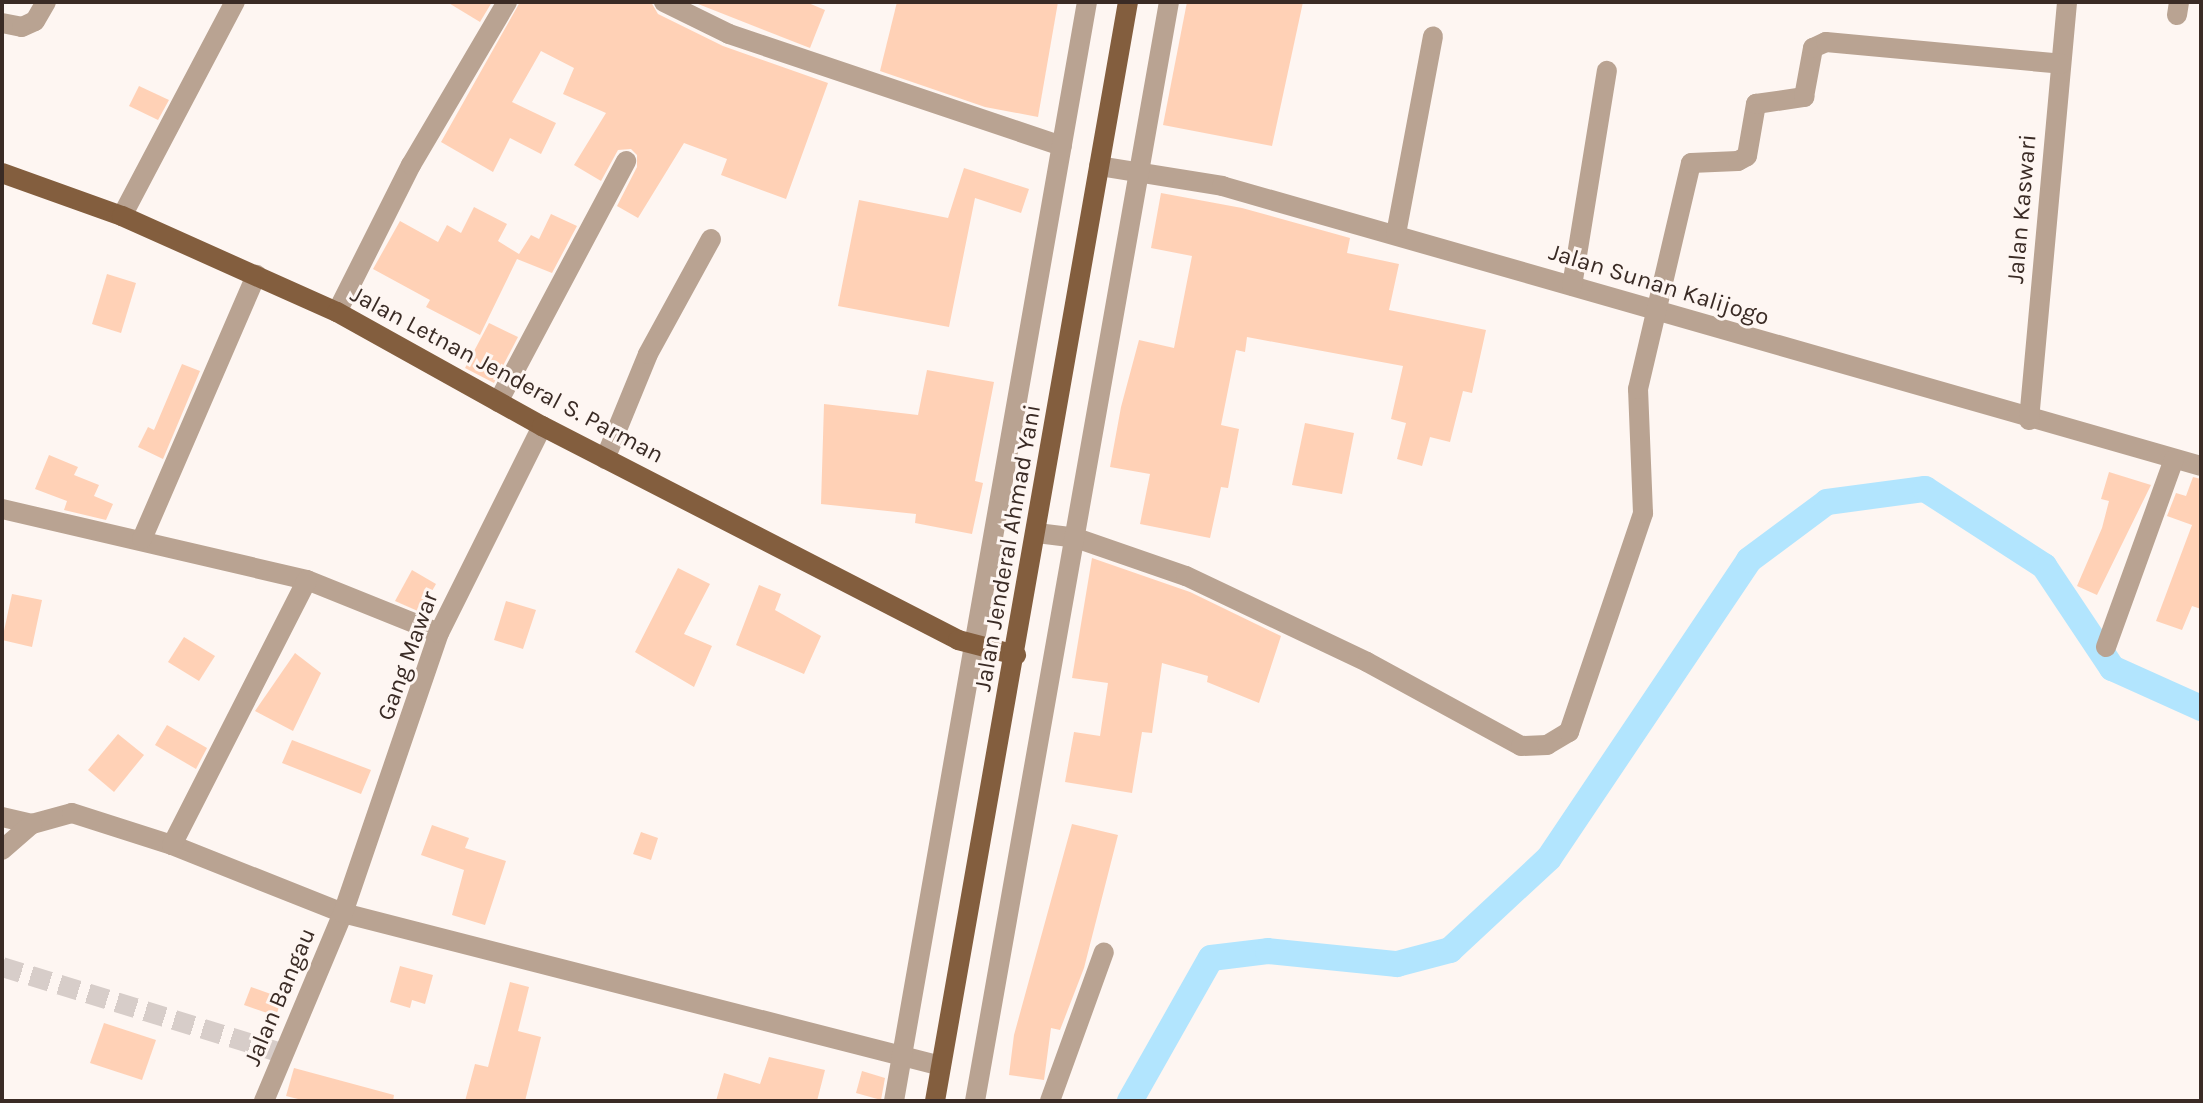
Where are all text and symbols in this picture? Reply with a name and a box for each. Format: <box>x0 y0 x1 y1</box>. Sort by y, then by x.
street label: Jalan Kaswari <box>2001 133 2043 285</box>
street label: Jalan Sunan Kalijogo <box>1545 238 1773 332</box>
street label: Jalan Letnan Jenderal S. Parman <box>345 280 669 470</box>
street label: Jalan Jenderal Ahmad Yani <box>969 402 1047 694</box>
street label: Gang Mawar <box>371 588 445 724</box>
street label: Jalan Bangau <box>238 924 322 1070</box>

